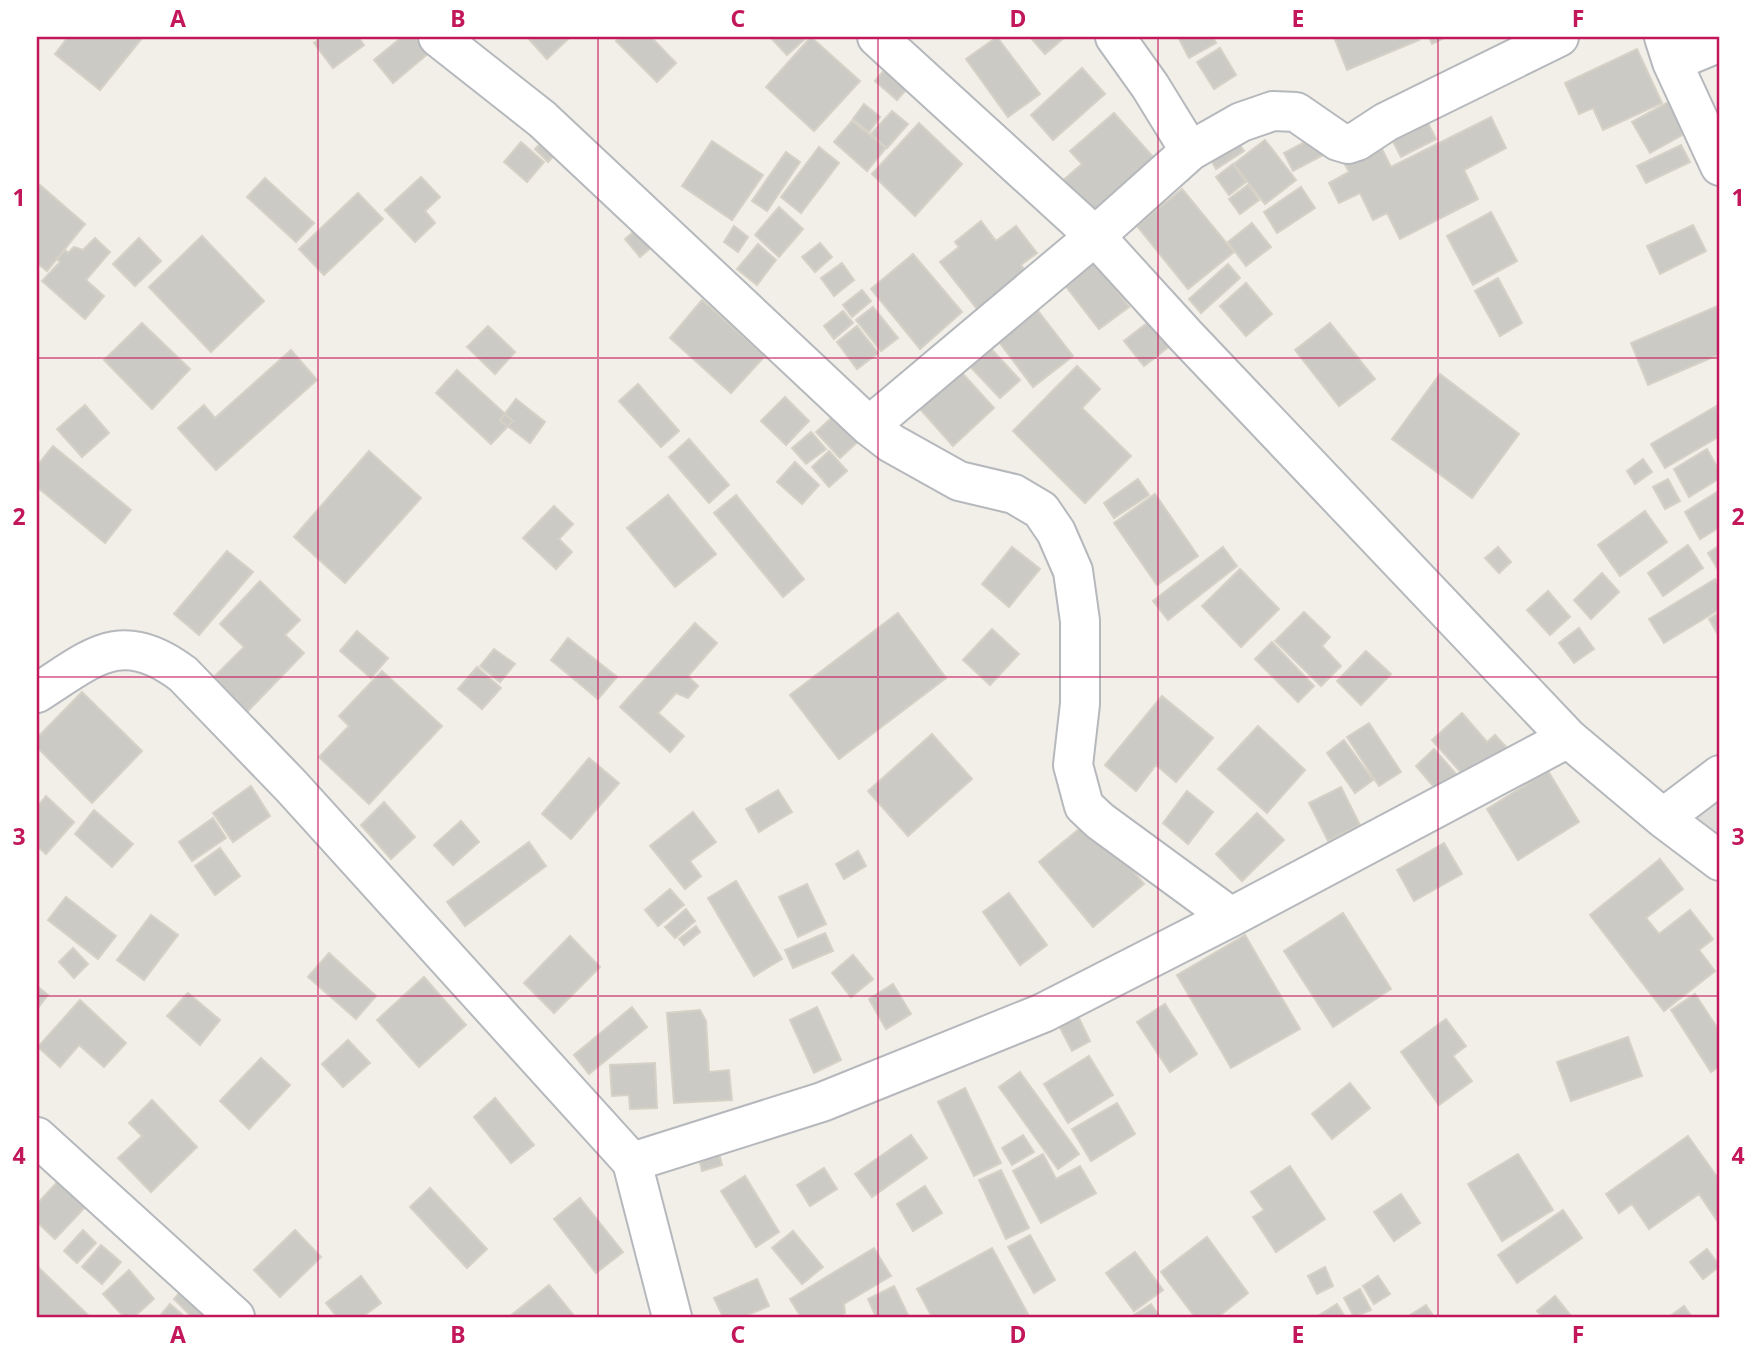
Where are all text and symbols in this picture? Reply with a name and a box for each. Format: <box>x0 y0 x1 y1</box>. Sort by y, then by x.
text: A <box>170 2 186 34</box>
text: B <box>450 2 466 34</box>
text: C <box>731 2 746 34</box>
text: D <box>1010 2 1026 34</box>
text: E <box>1292 2 1304 34</box>
text: F <box>1572 2 1584 34</box>
text: 1 <box>12 181 26 213</box>
text: 1 <box>1731 181 1745 213</box>
text: 2 <box>12 500 26 532</box>
text: 2 <box>1731 500 1745 532</box>
text: 3 <box>12 820 26 852</box>
text: 3 <box>1731 820 1745 852</box>
text: 4 <box>12 1139 26 1171</box>
text: 4 <box>1731 1139 1745 1171</box>
text: A <box>170 1318 186 1350</box>
text: B <box>450 1318 466 1350</box>
text: C <box>731 1318 746 1350</box>
text: D <box>1010 1318 1026 1350</box>
text: E <box>1292 1318 1304 1350</box>
text: F <box>1572 1318 1584 1350</box>

